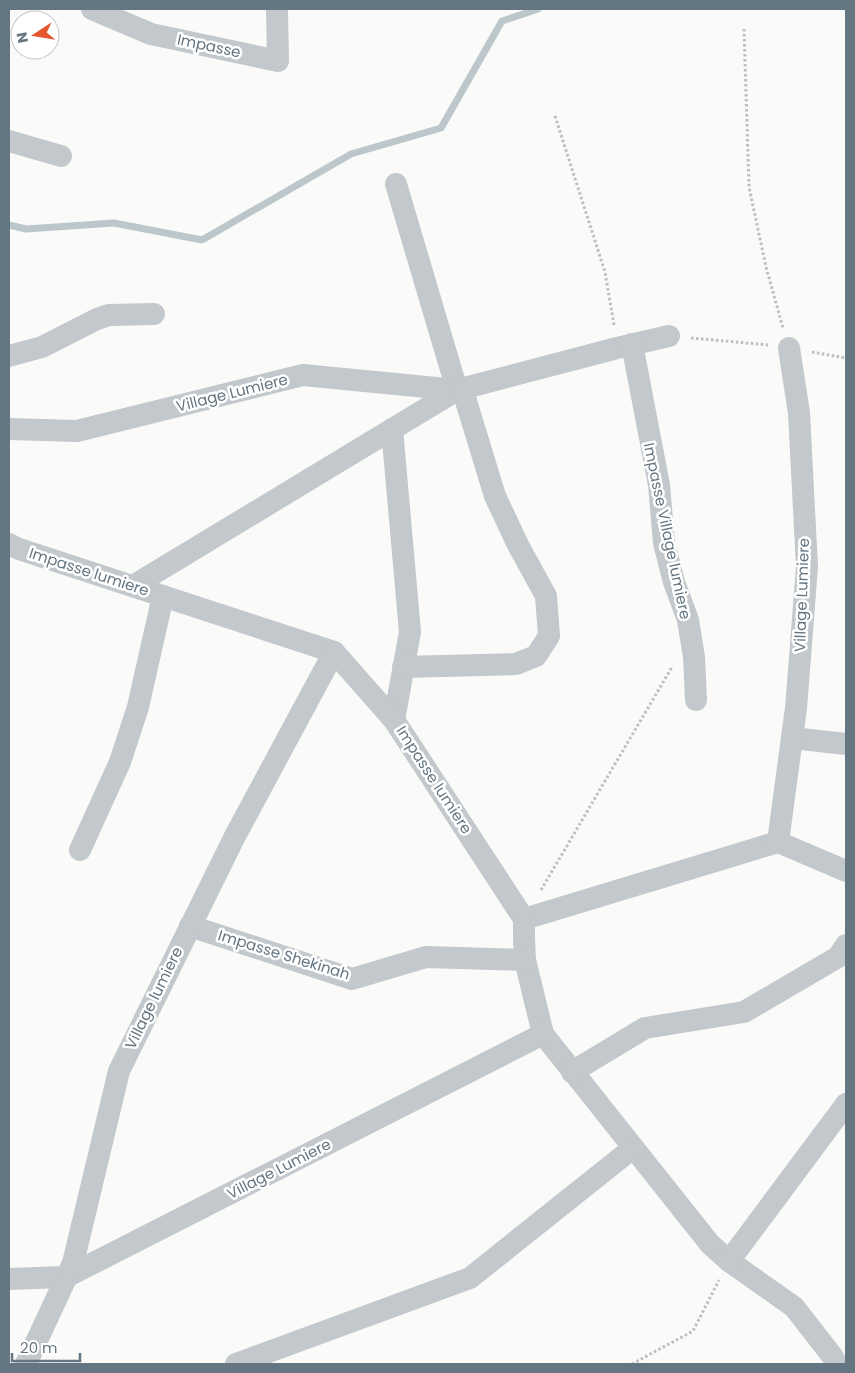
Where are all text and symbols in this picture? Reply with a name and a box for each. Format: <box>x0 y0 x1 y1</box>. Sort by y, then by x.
north arrow <box>10 10 60 60</box>
street label: Impasse <box>175 29 243 62</box>
text: N <box>11 30 33 45</box>
street label: Village Lumiere <box>174 369 290 417</box>
street label: Impasse Village lumiere <box>639 441 696 621</box>
street label: Village Lumiere <box>789 538 814 652</box>
street label: Impasse lumiere <box>26 542 152 601</box>
street label: Impasse lumiere <box>392 722 477 838</box>
street label: Impasse Shekinah <box>216 924 353 985</box>
street label: Village lumiere <box>120 943 187 1052</box>
street label: Village Lumiere <box>223 1133 334 1204</box>
scale bar <box>12 1330 80 1362</box>
text: 20 m <box>20 1337 58 1358</box>

